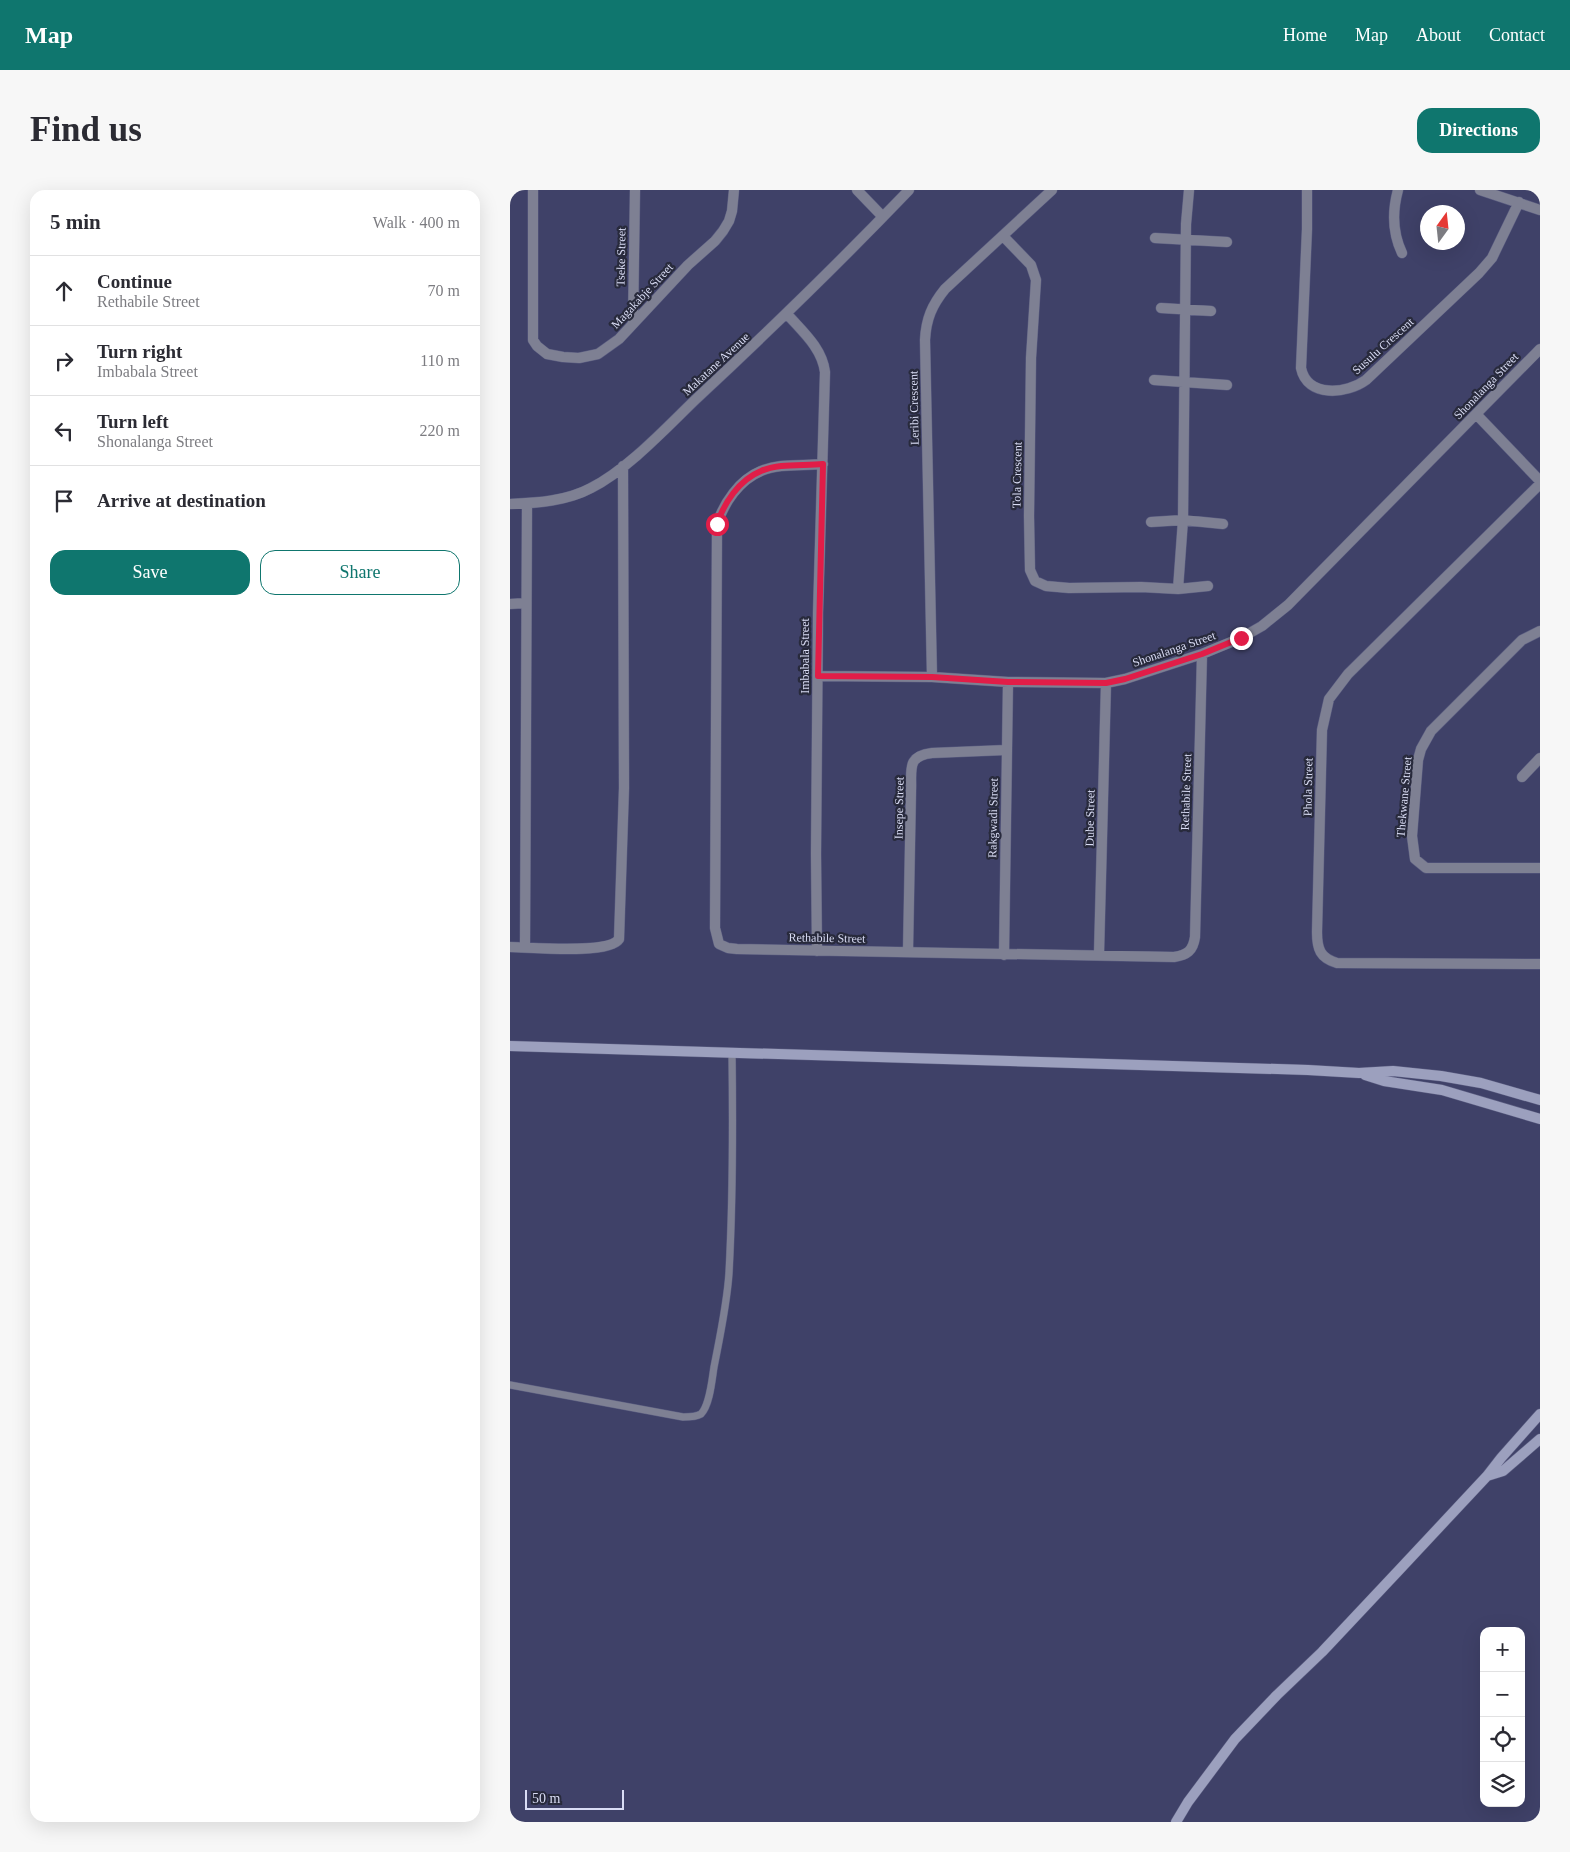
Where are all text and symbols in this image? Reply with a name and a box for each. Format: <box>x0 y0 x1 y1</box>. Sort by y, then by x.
text: Map <box>25 22 73 48</box>
text: Home <box>1283 25 1327 45</box>
text: Map <box>1355 25 1388 45</box>
text: About <box>1416 25 1461 45</box>
text: Contact <box>1489 25 1545 45</box>
button: Directions <box>1417 108 1540 153</box>
text: Find us <box>30 110 142 149</box>
north arrow <box>1420 205 1465 250</box>
text: 5 min <box>50 210 101 234</box>
text: Walk · 400 m <box>373 214 460 231</box>
street label: Tseke Street <box>613 227 629 287</box>
street label: Magakabje Street <box>608 260 676 332</box>
text: Continue <box>97 271 172 292</box>
icon: ahead <box>50 277 78 305</box>
text: 70 m <box>428 282 460 299</box>
text: Rethabile Street <box>97 293 200 310</box>
street label: Susulu Crescent <box>1349 314 1417 377</box>
street label: Makatane Avenue <box>680 330 752 398</box>
text: Turn right <box>97 341 182 362</box>
icon: right <box>50 347 78 375</box>
street label: Shonalanga Street <box>1451 349 1522 422</box>
text: 110 m <box>420 352 460 369</box>
text: Imbabala Street <box>97 363 198 380</box>
street label: Leribi Crescent <box>906 370 922 445</box>
text: Turn left <box>97 411 169 432</box>
icon: left <box>50 417 78 445</box>
text: 220 m <box>420 422 460 439</box>
text: Shonalanga Street <box>97 433 213 450</box>
street label: Tola Crescent <box>1009 441 1025 508</box>
icon: arrive <box>50 487 78 515</box>
text: Arrive at destination <box>97 490 266 511</box>
route start <box>706 513 729 536</box>
button: Save <box>50 550 250 595</box>
button: Share <box>260 550 460 595</box>
street label: Imbabala Street <box>798 618 812 694</box>
route end <box>1230 627 1253 650</box>
street label: Shonalanga Street <box>1131 628 1218 670</box>
street label: Rethabile Street <box>1178 753 1194 831</box>
street label: Thekwane Street <box>1393 755 1415 838</box>
street label: Phola Street <box>1300 757 1316 816</box>
street label: Insepe Street <box>891 776 907 839</box>
street label: Rakgwadi Street <box>985 777 1001 858</box>
street label: Dube Street <box>1083 789 1098 847</box>
street label: Rethabile Street <box>788 930 866 946</box>
map controls <box>1480 1627 1525 1807</box>
button: + <box>1480 1627 1525 1672</box>
button: − <box>1480 1672 1525 1717</box>
button: locate <box>1480 1717 1525 1762</box>
button: layers <box>1480 1762 1525 1807</box>
scale bar <box>525 1787 624 1810</box>
text: 50 m <box>532 1791 560 1806</box>

